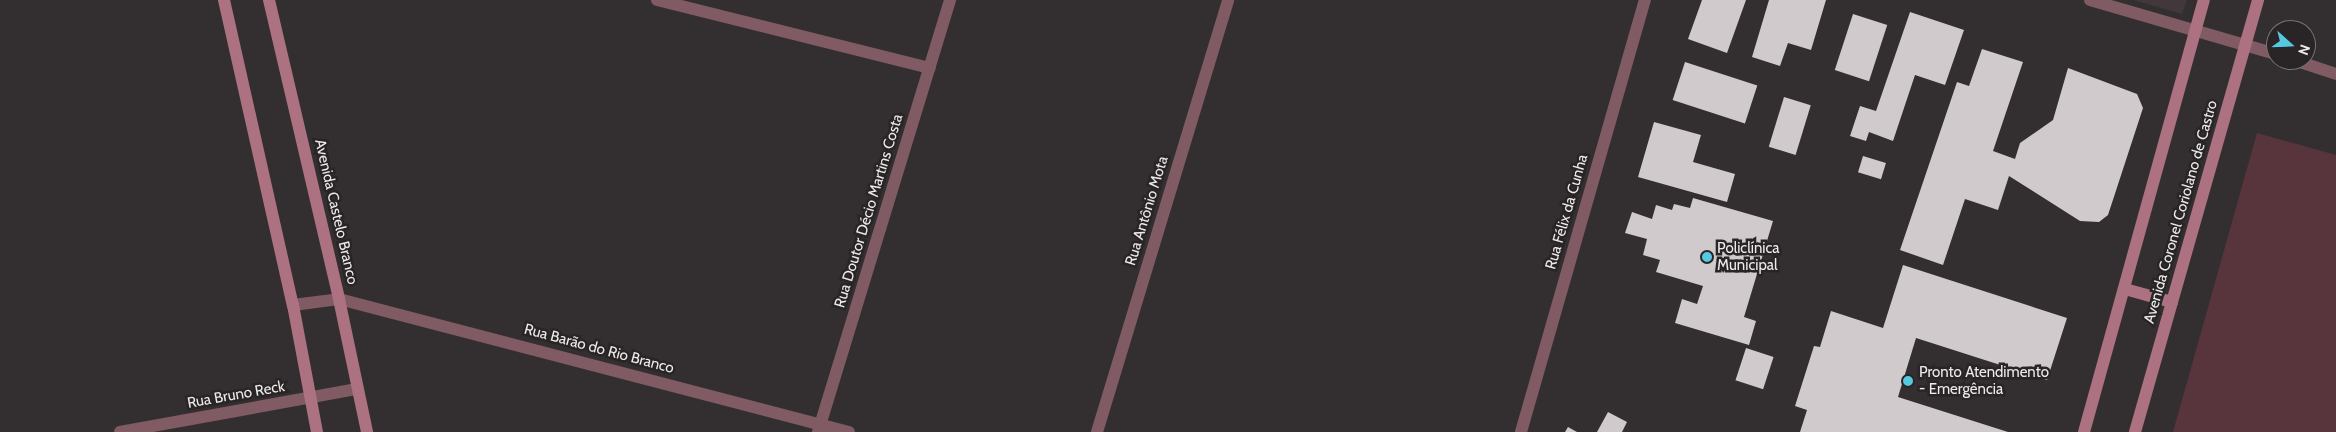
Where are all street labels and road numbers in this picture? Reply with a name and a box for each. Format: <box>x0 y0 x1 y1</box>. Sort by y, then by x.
street label: Avenida Coronel Coriolano de Castro <box>2140 98 2222 326</box>
street label: Rua Doutor Décio Martins Costa <box>831 112 907 310</box>
street label: Avenida Castelo Branco <box>311 138 361 286</box>
street label: Rua Félix da Cunha <box>1542 152 1592 272</box>
street label: Rua Antônio Mota <box>1122 154 1172 268</box>
street label: Rua Barão do Rio Branco <box>522 320 676 378</box>
street label: Rua Bruno Reck <box>186 378 286 412</box>

